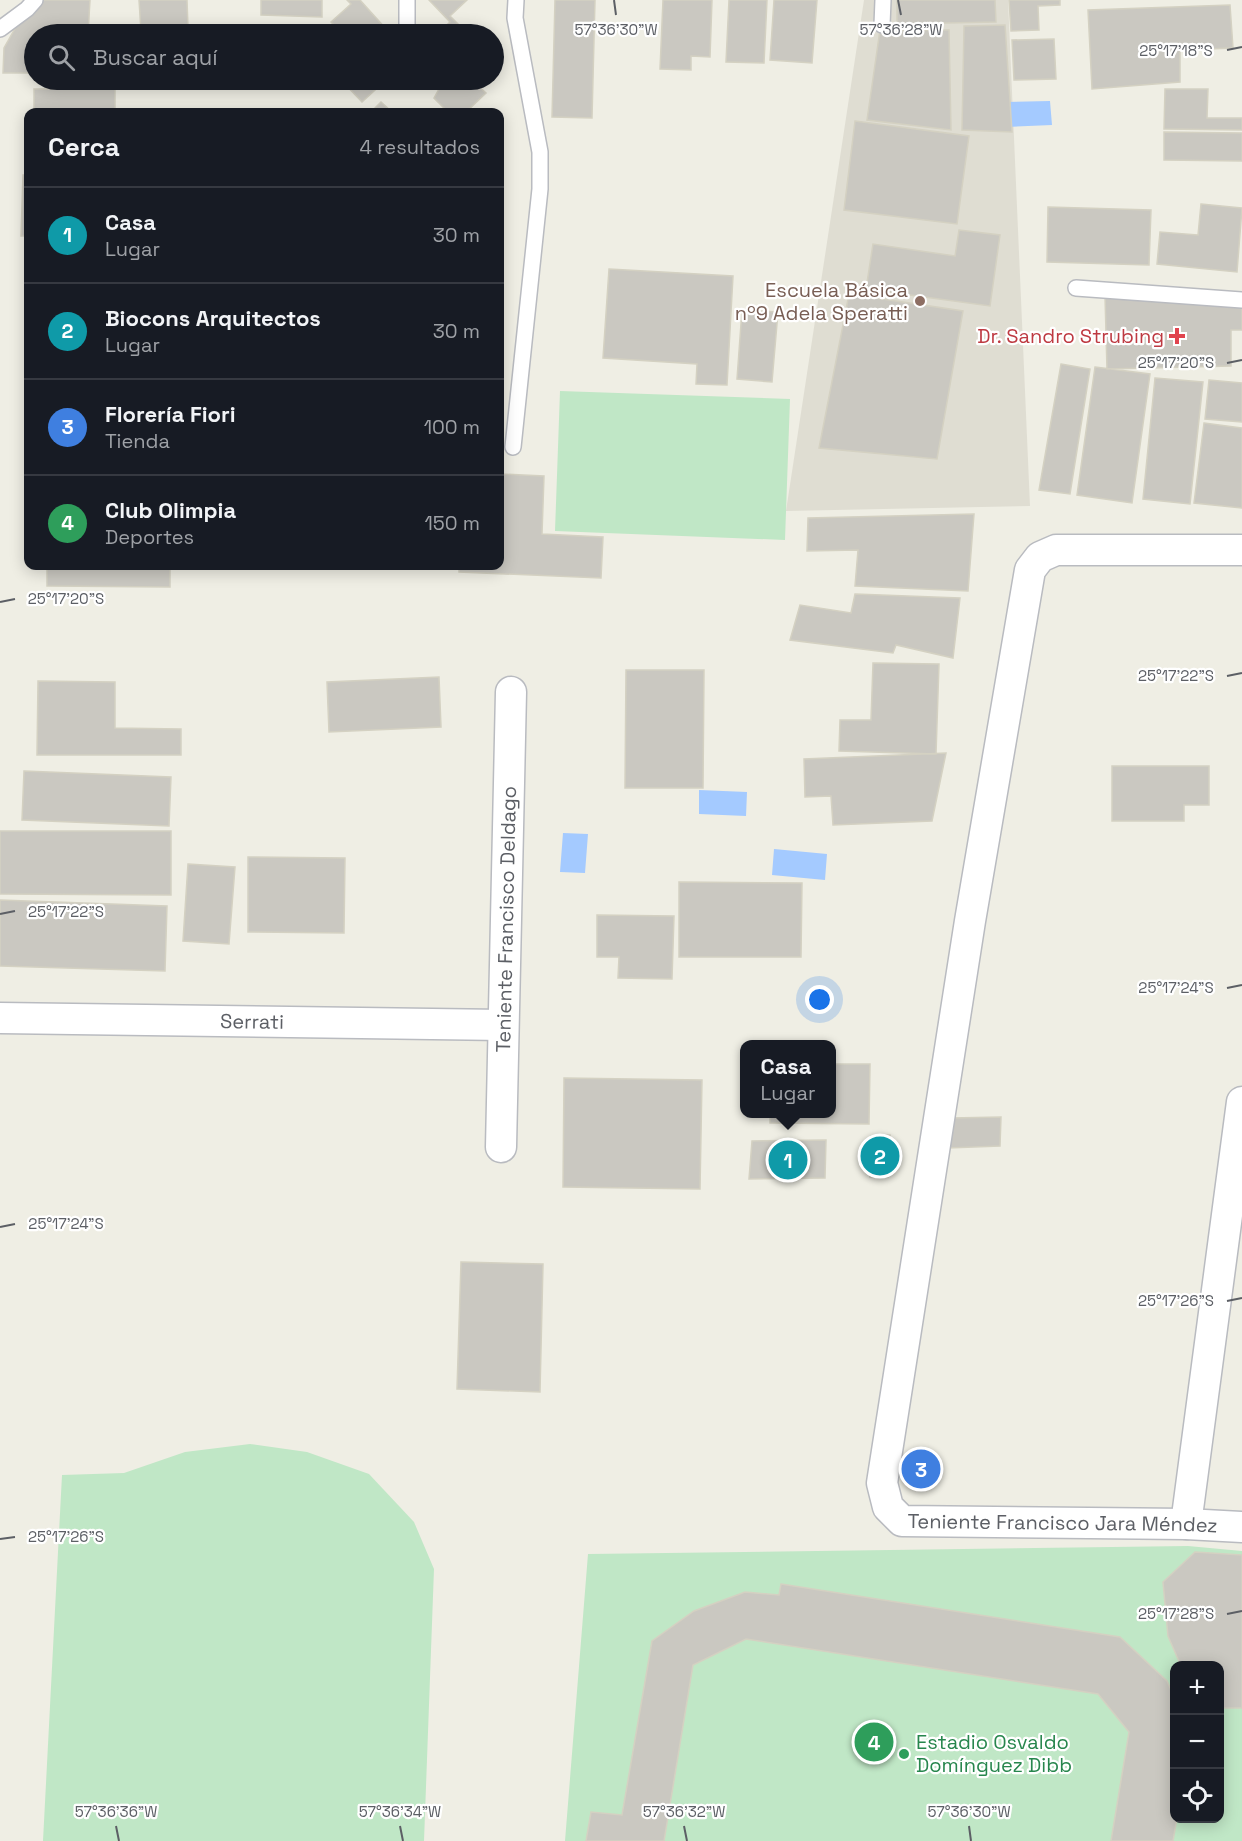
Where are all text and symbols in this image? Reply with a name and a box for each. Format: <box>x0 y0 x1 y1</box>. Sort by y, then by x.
text: 57°36'30"W <box>574 20 658 39</box>
text: 57°36'28"W <box>860 20 942 39</box>
search box <box>24 24 504 90</box>
icon: search <box>45 41 78 74</box>
text: 25°17'18"S <box>1139 41 1213 60</box>
text: Buscar aquí <box>93 43 218 71</box>
text: Cerca <box>48 130 120 164</box>
text: 4 resultados <box>360 134 480 160</box>
text: Casa <box>105 208 156 236</box>
text: 1 <box>63 222 72 248</box>
text: 30 m <box>433 222 480 248</box>
text: Lugar <box>105 236 160 262</box>
place label: Escuela Básica nº9 Adela Speratti <box>735 277 908 326</box>
marker: Escuela Básica nº9 Adela Speratti <box>913 294 927 308</box>
text: Biocons Arquitectos <box>105 304 321 332</box>
text: 2 <box>62 318 73 344</box>
text: 30 m <box>433 318 480 344</box>
place label: Dr. Sandro Strubing <box>977 323 1164 349</box>
marker: Dr. Sandro Strubing <box>1168 327 1186 345</box>
text: Lugar <box>105 332 160 358</box>
text: 25°17'20"S <box>1138 353 1214 372</box>
text: Florería Fiori <box>105 400 236 428</box>
text: 3 <box>61 414 74 440</box>
text: 100 m <box>424 414 480 440</box>
text: Tienda <box>105 428 170 454</box>
text: Club Olimpia <box>105 496 236 524</box>
text: 4 <box>61 510 74 536</box>
text: 150 m <box>425 510 480 536</box>
text: Deportes <box>105 524 194 550</box>
text: 25°17'20"S <box>28 589 104 608</box>
text: 25°17'22"S <box>1138 666 1214 685</box>
street label: Teniente Francisco Deldago <box>490 786 522 1053</box>
text: 25°17'22"S <box>28 902 104 921</box>
text: 25°17'24"S <box>1138 978 1214 997</box>
your location <box>805 985 834 1014</box>
street label: Serrati <box>220 1008 284 1035</box>
popup <box>740 1040 836 1118</box>
text: Casa <box>761 1052 811 1080</box>
text: Lugar <box>761 1080 815 1106</box>
pin: 2 <box>860 1134 900 1178</box>
pin: 1 <box>768 1138 808 1182</box>
text: 25°17'24"S <box>28 1214 104 1233</box>
text: 25°17'26"S <box>1138 1291 1214 1310</box>
pin: 3 <box>902 1446 940 1492</box>
street label: Teniente Francisco Jara Méndez <box>907 1508 1218 1539</box>
text: 25°17'26"S <box>28 1527 104 1546</box>
text: 25°17'28"S <box>1138 1604 1214 1623</box>
map controls <box>1170 1661 1224 1823</box>
button: + <box>1170 1661 1224 1715</box>
button: − <box>1170 1715 1224 1769</box>
pin: 4 <box>854 1720 894 1764</box>
place label: Estadio Osvaldo Domínguez Dibb <box>916 1729 1072 1778</box>
marker: Estadio Osvaldo Domínguez Dibb <box>897 1747 911 1761</box>
button: locate <box>1170 1769 1224 1823</box>
text: 57°36'36"W <box>75 1802 157 1821</box>
text: 57°36'34"W <box>359 1802 441 1821</box>
text: 57°36'32"W <box>643 1802 725 1821</box>
text: 57°36'30"W <box>927 1802 1011 1821</box>

